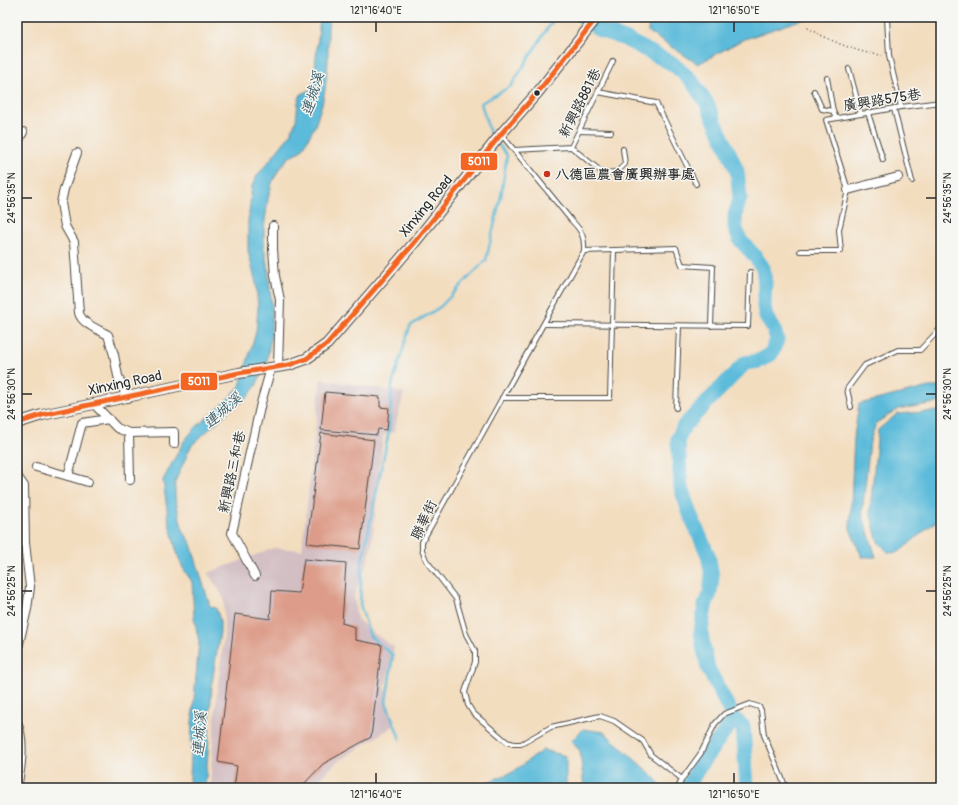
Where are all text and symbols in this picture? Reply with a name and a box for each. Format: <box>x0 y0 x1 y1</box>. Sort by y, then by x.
text: 121°16'40"E <box>350 5 402 17</box>
text: 121°16'50"E <box>708 5 760 17</box>
street label: 新興路881巷 <box>555 65 605 141</box>
water label: 連城溪 <box>298 69 329 118</box>
street label: 廣興路575巷 <box>842 85 923 115</box>
unlabelled marker <box>532 88 542 98</box>
line badge: 5011 <box>460 152 498 171</box>
text: 5011 <box>468 155 490 168</box>
place label: 八德區農會廣興辦事處 <box>555 166 695 183</box>
marker: 八德區農會廣興辦事處 <box>542 169 552 179</box>
text: 24°56'35"N <box>6 172 18 223</box>
street label: Xinxing Road <box>396 172 456 240</box>
text: 24°56'35"N <box>942 172 954 223</box>
street label: Xinxing Road <box>87 367 163 399</box>
text: 24°56'30"N <box>6 368 18 420</box>
text: 24°56'30"N <box>942 368 954 420</box>
line badge: 5011 <box>180 372 218 391</box>
text: 5011 <box>188 375 210 388</box>
water label: 連城溪 <box>200 388 247 433</box>
street label: 新興路三和巷 <box>215 428 249 515</box>
street label: 聯華街 <box>407 497 441 543</box>
text: 24°56'25"N <box>6 565 18 616</box>
text: 24°56'25"N <box>942 565 954 616</box>
water label: 連城溪 <box>189 710 211 757</box>
text: 121°16'40"E <box>350 789 402 801</box>
text: 121°16'50"E <box>708 789 760 801</box>

